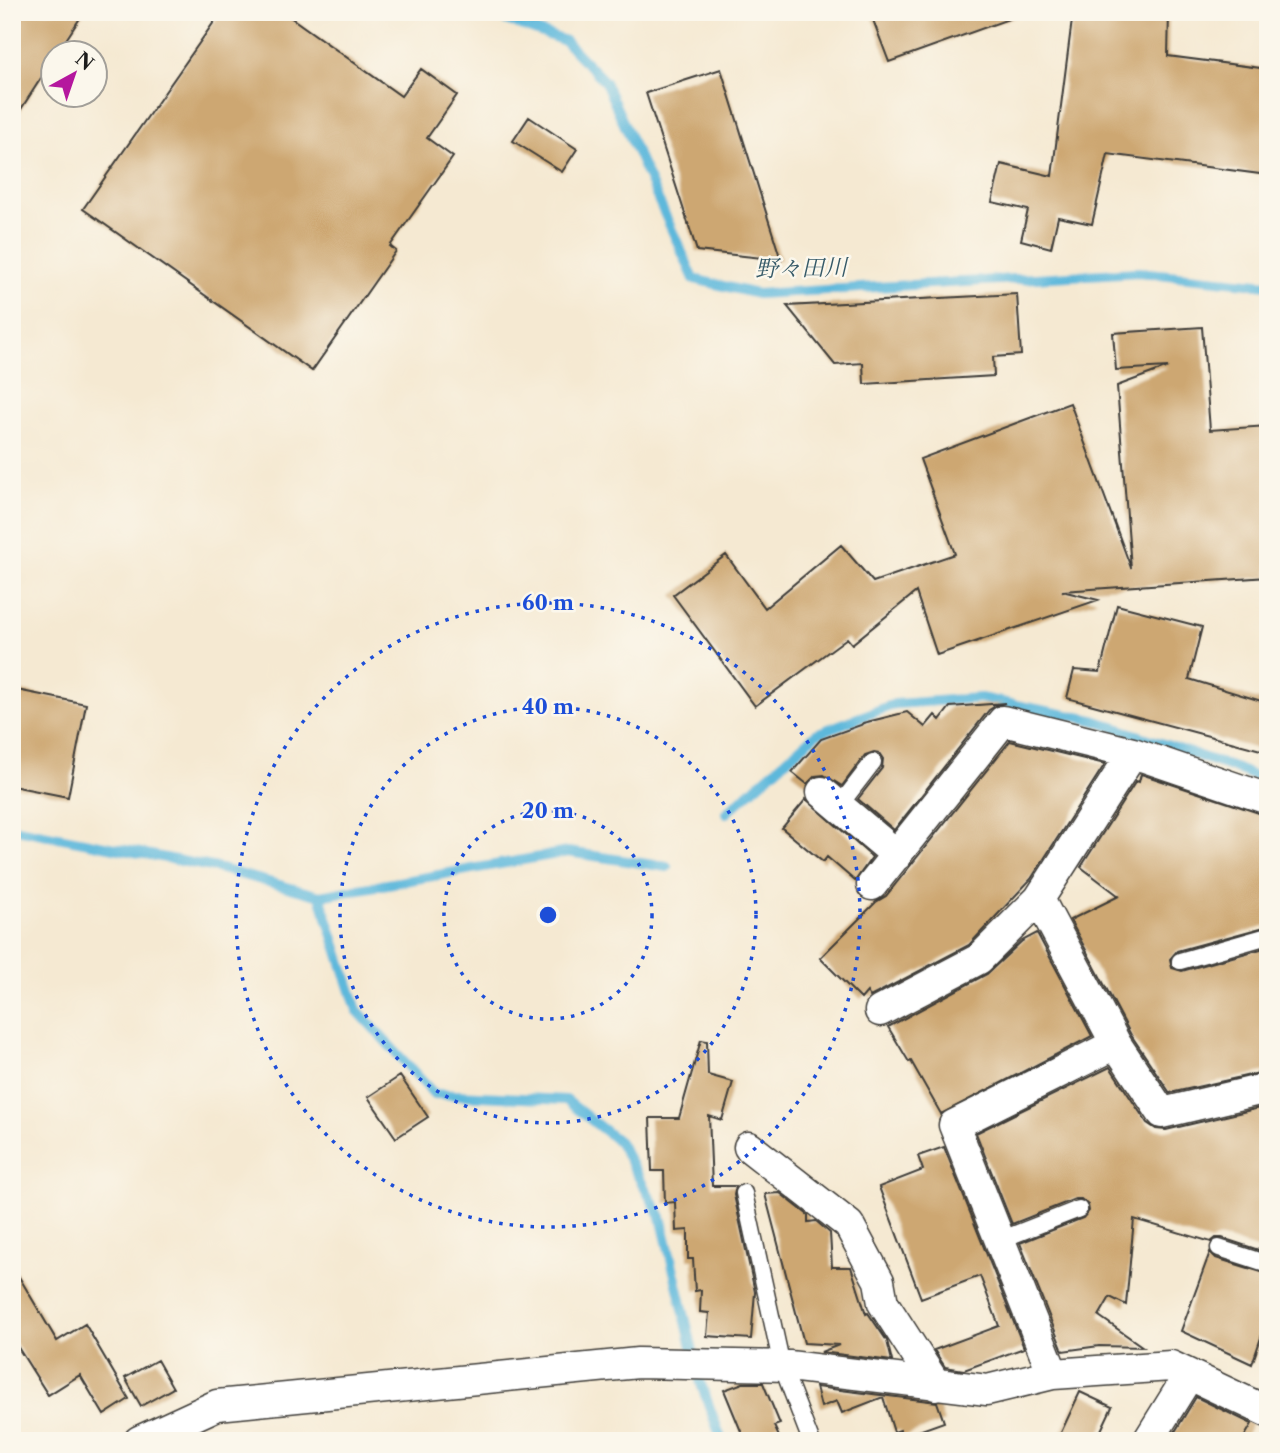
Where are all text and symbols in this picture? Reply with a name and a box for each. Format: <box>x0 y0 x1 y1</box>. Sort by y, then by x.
north arrow <box>38 38 108 108</box>
text: N <box>71 47 98 75</box>
water label: 野々田川 <box>755 253 850 283</box>
text: 60 m <box>522 590 574 615</box>
text: 40 m <box>522 694 574 719</box>
text: 20 m <box>522 798 574 823</box>
centre of rings <box>536 903 560 927</box>

